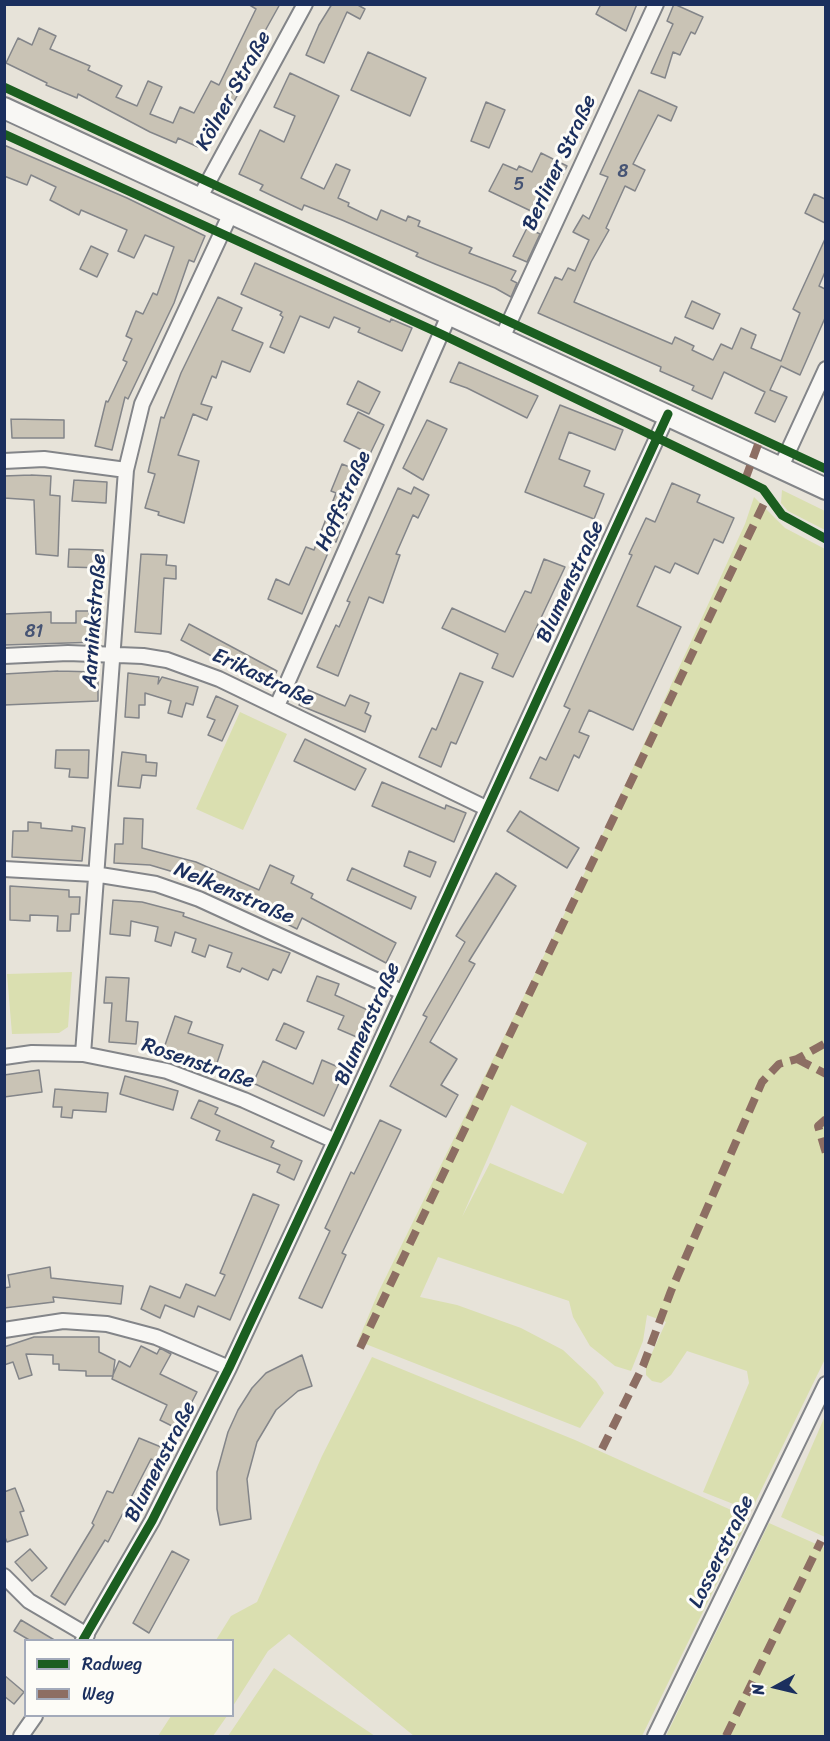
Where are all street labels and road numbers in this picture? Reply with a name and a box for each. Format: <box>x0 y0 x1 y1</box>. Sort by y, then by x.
street label: Kölner Straße <box>191 27 277 155</box>
street label: Berliner Straße <box>518 91 602 235</box>
street label: Hoffstraße <box>311 447 377 555</box>
street label: Blumenstraße <box>532 517 610 647</box>
street label: Aarninkstraße <box>78 553 112 689</box>
street label: Erikastraße <box>208 643 318 713</box>
street label: Nelkenstraße <box>170 857 298 931</box>
street label: Blumenstraße <box>330 959 406 1089</box>
street label: Rosenstraße <box>138 1033 258 1095</box>
street label: Blumenstraße <box>120 1397 202 1527</box>
street label: Losserstraße <box>684 1491 760 1613</box>

